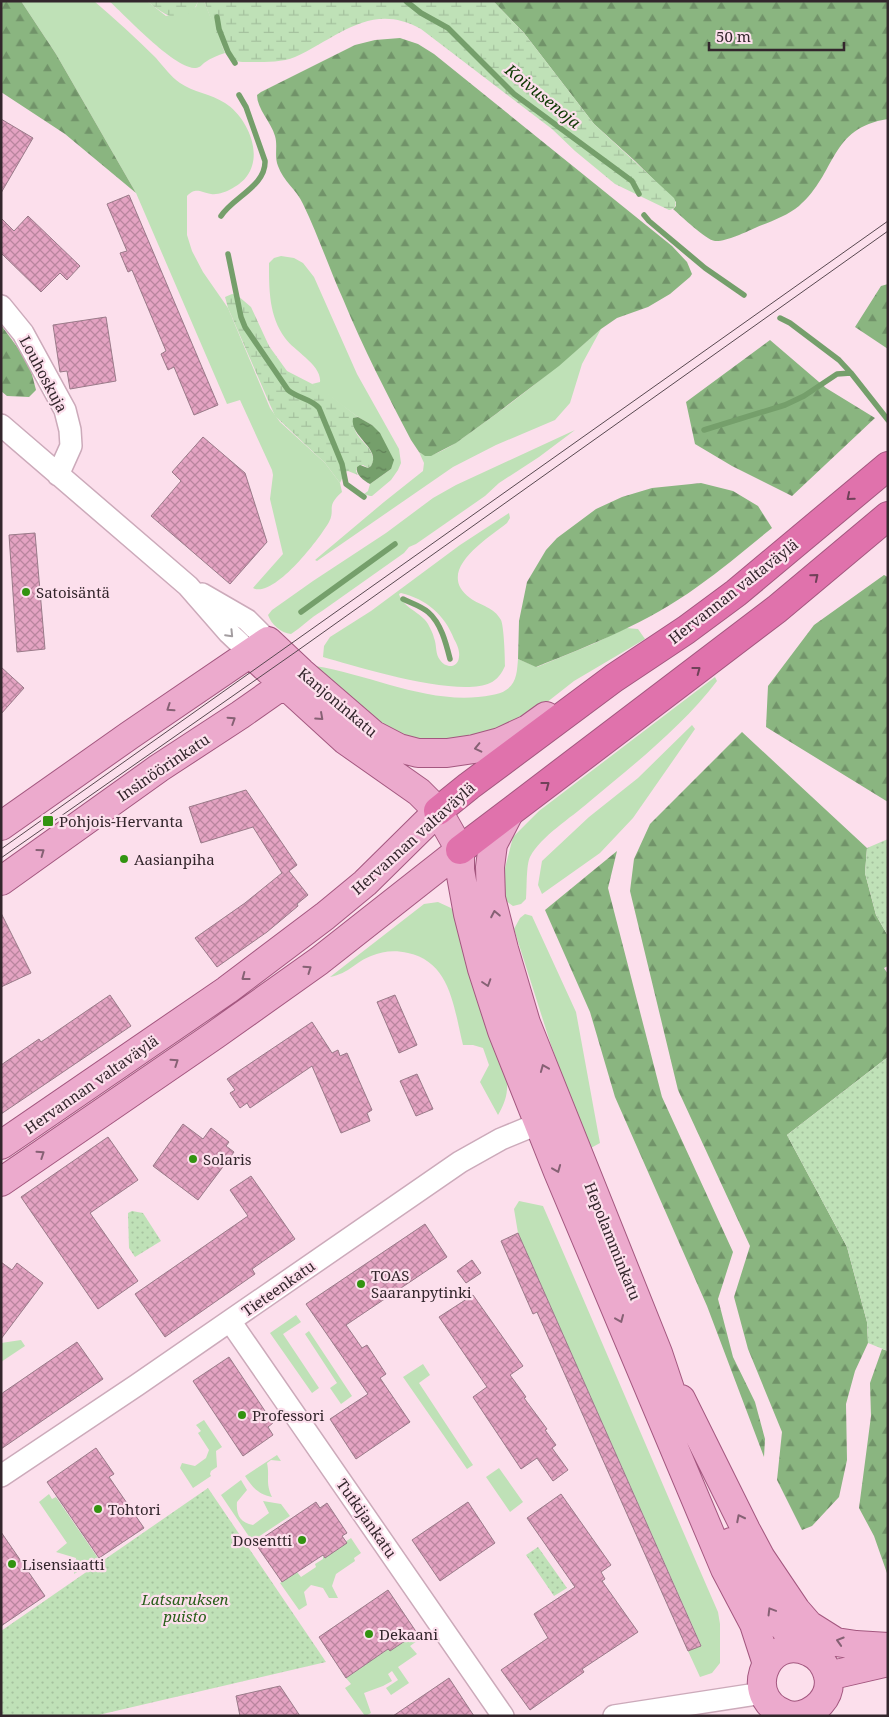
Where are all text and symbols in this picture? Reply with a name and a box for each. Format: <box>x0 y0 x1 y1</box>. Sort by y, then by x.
scale bar <box>709 20 844 52</box>
text: 50 m <box>716 26 751 46</box>
water label: Koivusenoja <box>500 58 586 134</box>
street label: Louhoskuja <box>16 332 72 416</box>
one-way arrow <box>847 491 856 500</box>
street label: Hervannan valtaväylä <box>664 534 802 648</box>
one-way arrow <box>809 574 818 583</box>
place label: Satoisäntä <box>36 582 110 602</box>
marker: Satoisäntä <box>20 586 32 598</box>
one-way arrow <box>224 628 233 637</box>
street label: Kanjoninkatu <box>294 663 382 741</box>
one-way arrow <box>691 667 701 676</box>
one-way arrow <box>167 702 176 711</box>
one-way arrow <box>315 711 324 720</box>
one-way arrow <box>227 717 236 727</box>
street label: Insinöörinkatu <box>113 728 213 805</box>
one-way arrow <box>474 742 483 753</box>
street label: Hervannan valtaväylä <box>347 777 479 899</box>
one-way arrow <box>540 783 549 791</box>
place label: Pohjois-Hervanta <box>59 811 183 831</box>
marker: Pohjois-Hervanta <box>41 814 55 828</box>
place label: Aasianpiha <box>134 849 215 869</box>
one-way arrow <box>35 850 44 858</box>
marker: Aasianpiha <box>118 853 130 865</box>
one-way arrow <box>490 909 500 918</box>
one-way arrow <box>302 966 312 975</box>
one-way arrow <box>241 971 250 980</box>
one-way arrow <box>481 979 491 987</box>
street label: Hervannan valtaväylä <box>20 1030 162 1138</box>
one-way arrow <box>170 1059 179 1068</box>
one-way arrow <box>540 1064 550 1073</box>
place label: Solaris <box>203 1149 252 1169</box>
one-way arrow <box>36 1151 45 1160</box>
marker: Solaris <box>187 1153 199 1165</box>
one-way arrow <box>550 1164 561 1173</box>
street label: Hepolamminkatu <box>580 1179 646 1303</box>
street label: Tieteenkatu <box>237 1255 319 1321</box>
place label: TOAS Saaranpytinki <box>371 1265 472 1302</box>
marker: TOAS Saaranpytinki <box>355 1278 367 1290</box>
one-way arrow <box>613 1314 624 1323</box>
place label: Professori <box>252 1405 325 1425</box>
marker: Professori <box>236 1409 248 1421</box>
street label: Tutkijankatu <box>332 1474 402 1562</box>
place label: Tohtori <box>108 1499 161 1519</box>
marker: Tohtori <box>92 1503 104 1515</box>
one-way arrow <box>736 1514 746 1523</box>
place label: Dosentti <box>233 1530 292 1550</box>
marker: Dosentti <box>296 1534 308 1546</box>
place label: Lisensiaatti <box>22 1554 105 1574</box>
marker: Lisensiaatti <box>6 1558 18 1570</box>
park label: Latsaruksen puisto <box>140 1589 229 1626</box>
one-way arrow <box>768 1607 778 1616</box>
place label: Dekaani <box>379 1624 438 1644</box>
marker: Dekaani <box>363 1628 375 1640</box>
one-way arrow <box>836 1637 844 1647</box>

